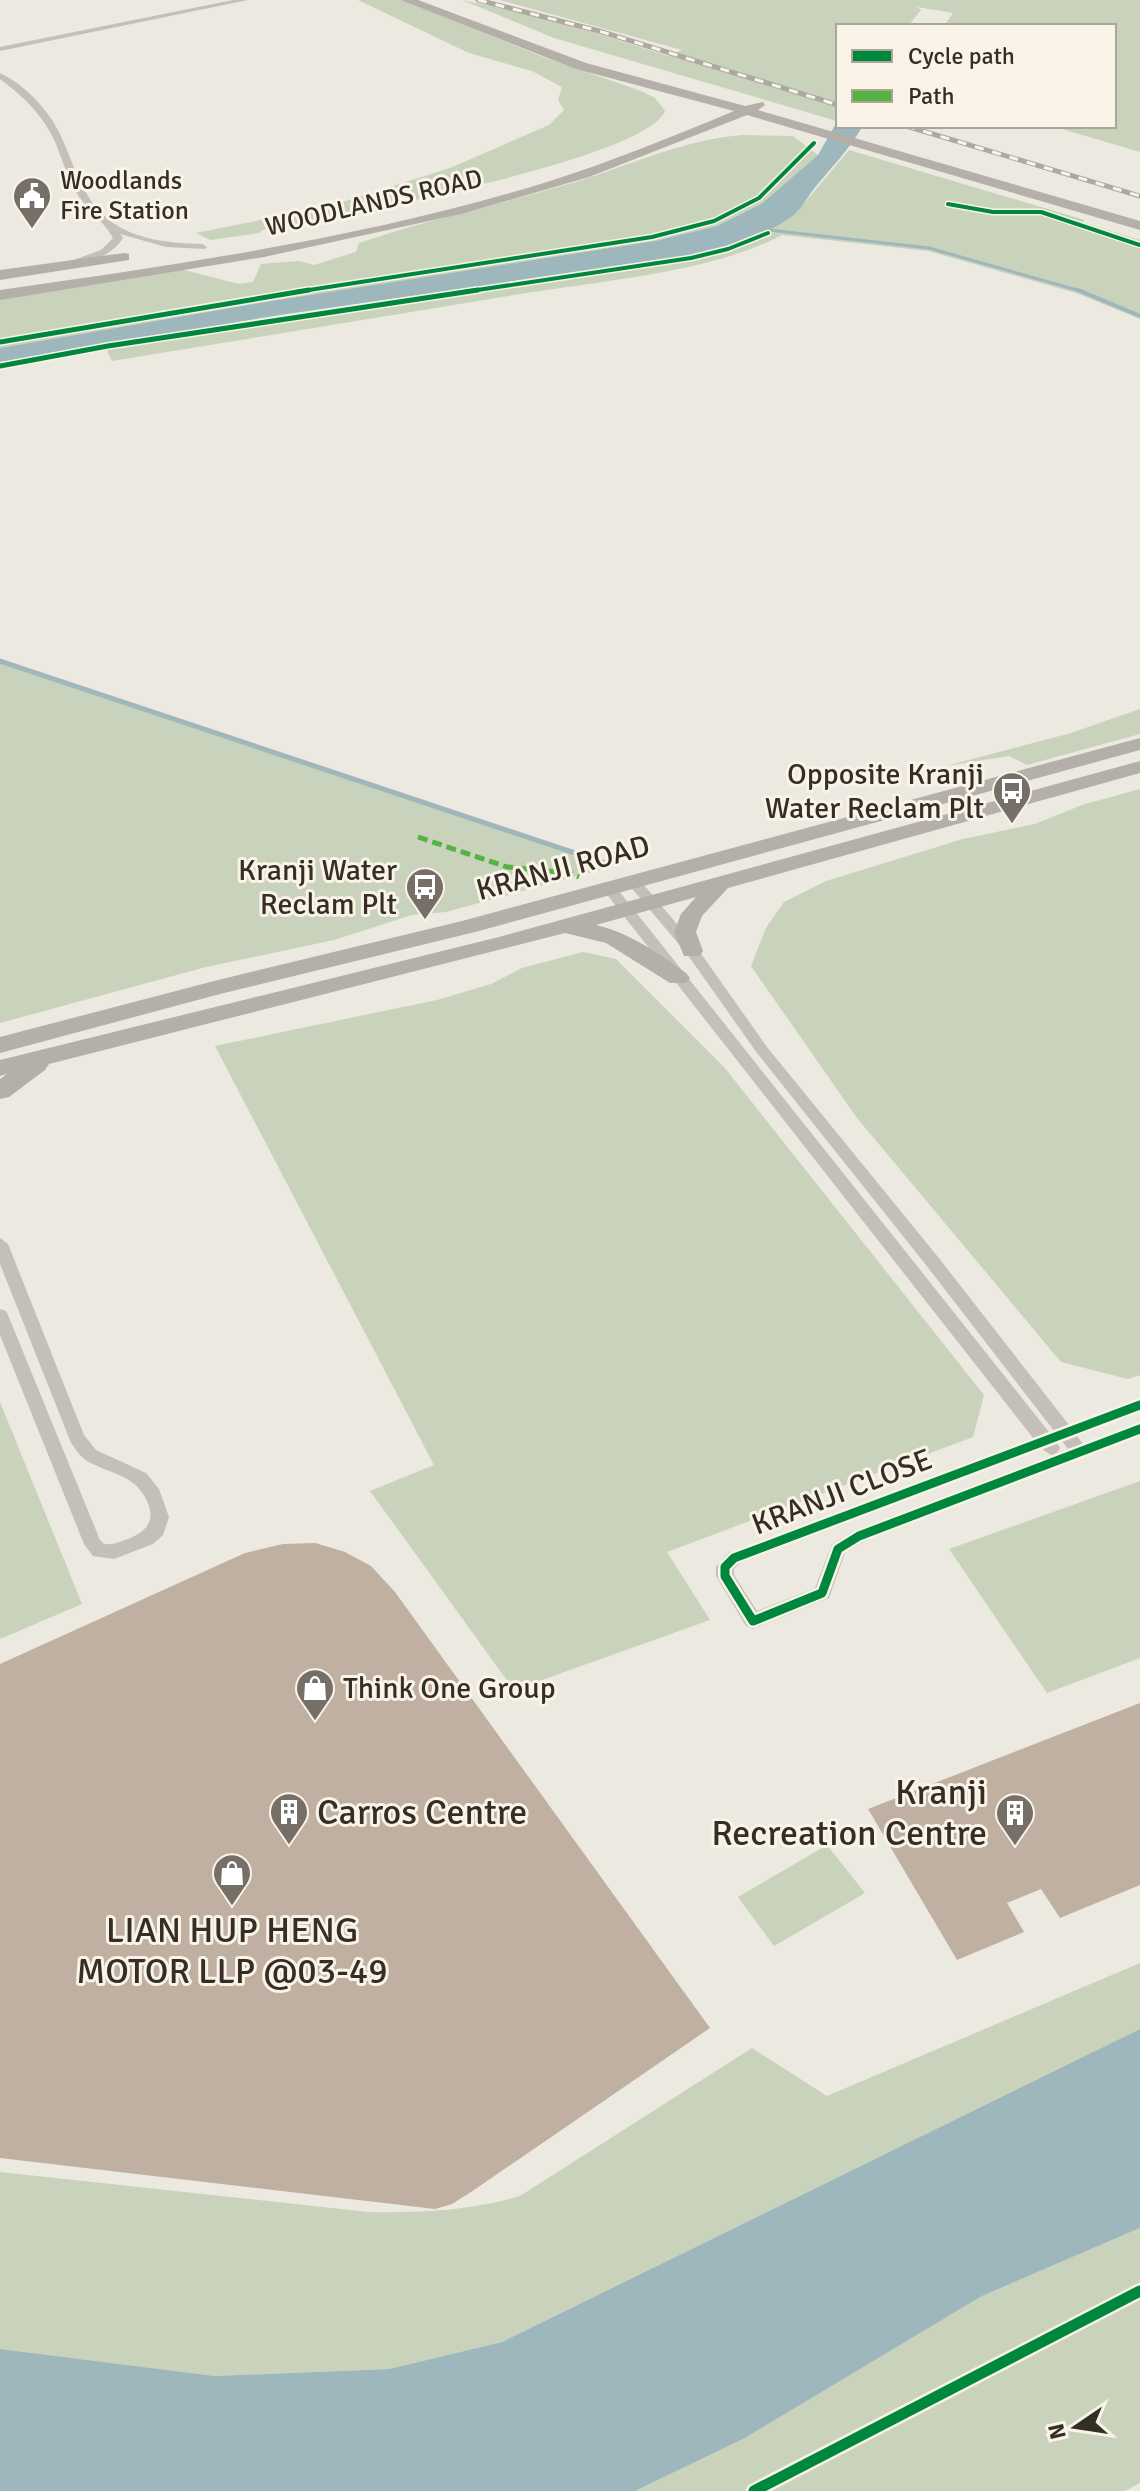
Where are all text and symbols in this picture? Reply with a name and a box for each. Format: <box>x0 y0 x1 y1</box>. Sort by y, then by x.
legend <box>836 24 1116 128</box>
text: Cycle path <box>908 41 1015 71</box>
text: Path <box>908 81 954 111</box>
street label: WOODLANDS ROAD <box>262 162 486 244</box>
place label: Woodlands Fire Station <box>60 165 189 227</box>
public building icon: Woodlands Fire Station <box>11 175 53 230</box>
place label: Opposite Kranji Water Reclam Plt <box>765 756 984 827</box>
bus stop icon: Opposite Kranji Water Reclam Plt <box>991 770 1033 825</box>
street label: KRANJI ROAD <box>472 827 654 909</box>
place label: Kranji Water Reclam Plt <box>238 852 397 923</box>
bus stop icon: Kranji Water Reclam Plt <box>404 866 446 921</box>
street label: KRANJI CLOSE <box>747 1441 937 1543</box>
shop icon: Think One Group <box>294 1667 336 1722</box>
place label: Think One Group <box>343 1670 556 1707</box>
place label: Kranji Recreation Centre <box>711 1770 987 1856</box>
place label: Carros Centre <box>317 1790 527 1835</box>
building icon: Carros Centre <box>268 1791 310 1846</box>
building icon: Kranji Recreation Centre <box>994 1792 1036 1847</box>
shop icon: LIAN HUP HENG MOTOR LLP @03-49 <box>211 1852 253 1907</box>
place label: LIAN HUP HENG MOTOR LLP @03-49 <box>76 1908 388 1994</box>
north arrow <box>1036 2387 1116 2467</box>
text: N <box>1042 2421 1072 2442</box>

